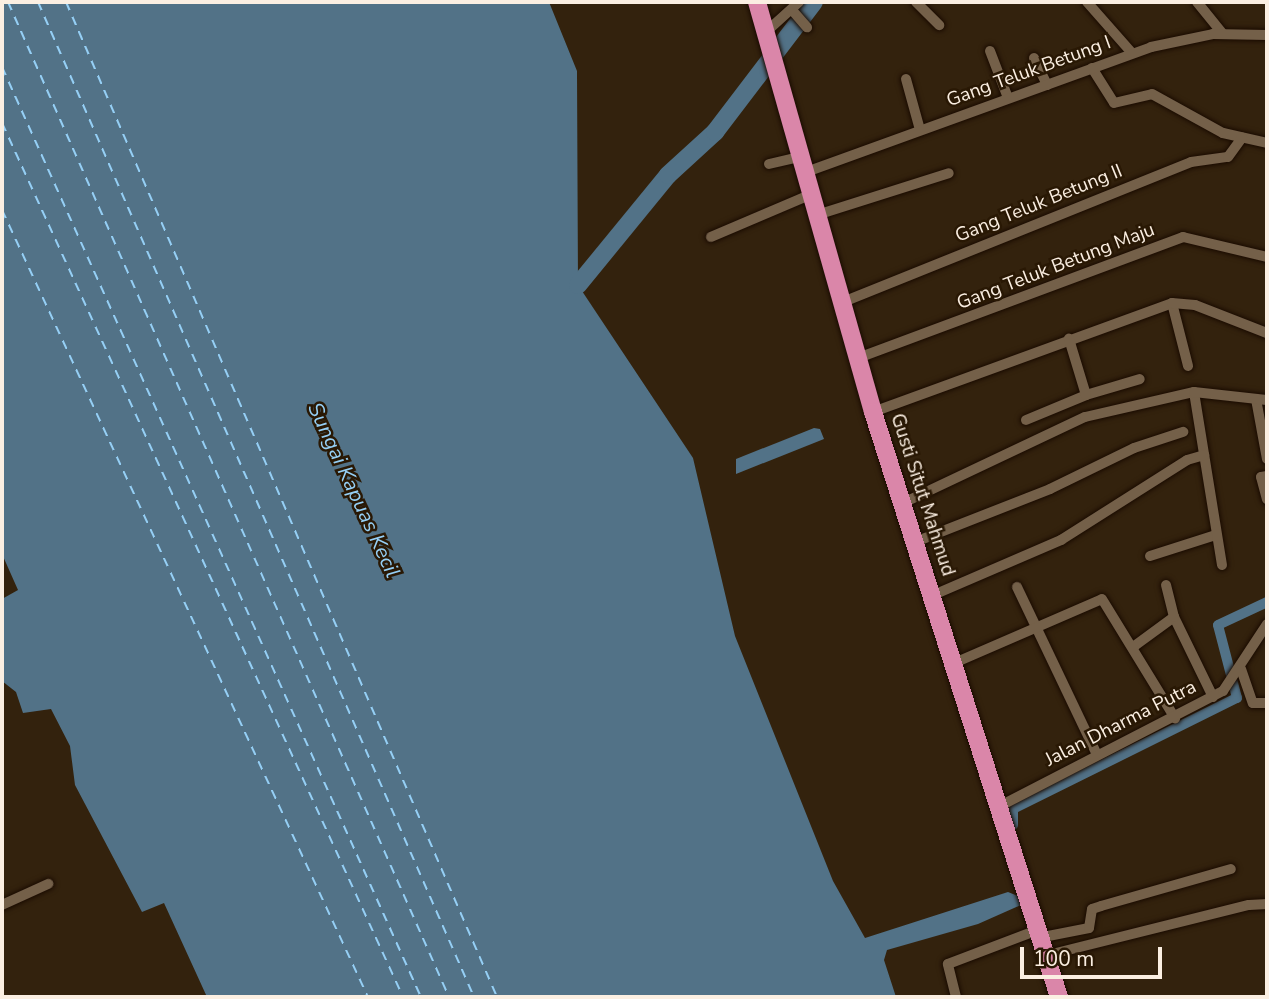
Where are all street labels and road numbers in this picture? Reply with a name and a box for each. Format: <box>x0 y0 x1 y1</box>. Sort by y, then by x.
street label: Gang Teluk Betung I <box>944 32 1114 112</box>
street label: Gang Teluk Betung II <box>952 160 1126 248</box>
street label: Gang Teluk Betung Maju <box>954 219 1158 315</box>
street label: Gusti Situt Mahmud <box>885 411 959 579</box>
street label: Jalan Dharma Putra <box>1042 676 1200 772</box>

